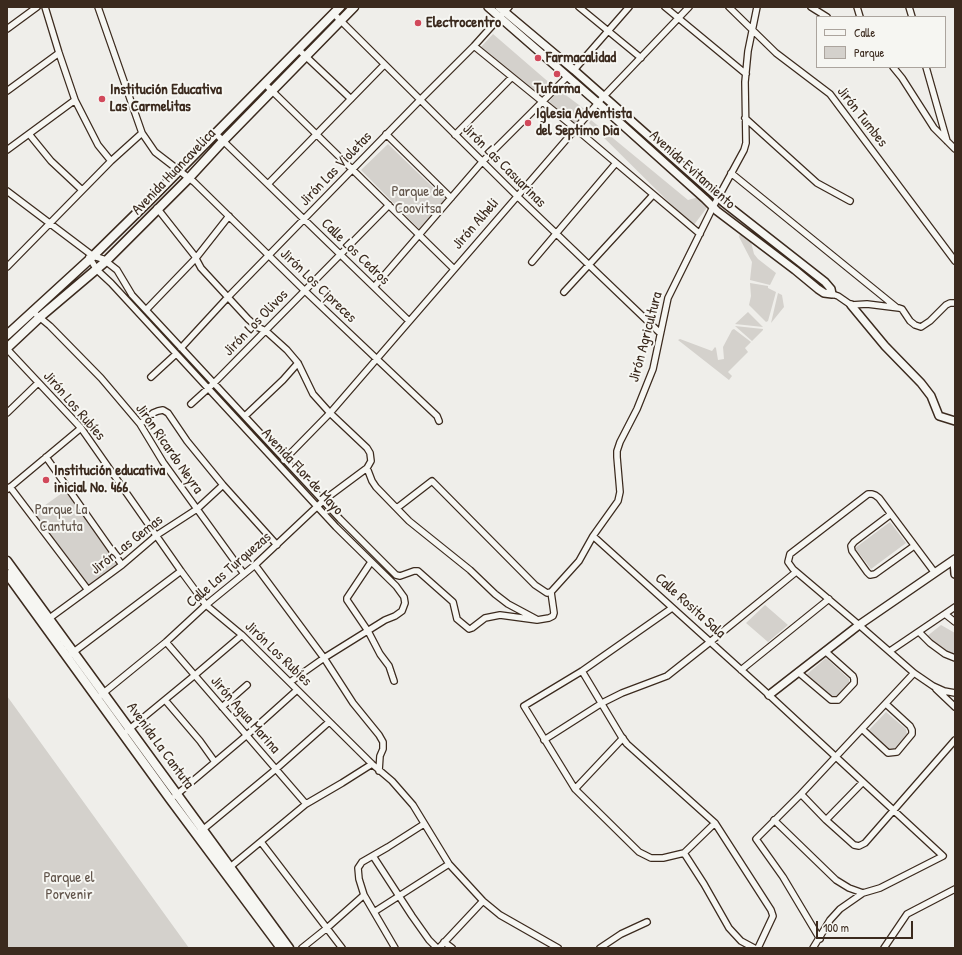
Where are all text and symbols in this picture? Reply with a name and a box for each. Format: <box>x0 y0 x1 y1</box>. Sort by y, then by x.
place label: Electrocentro <box>426 14 501 32</box>
legend <box>816 16 946 68</box>
marker: Electrocentro <box>413 18 423 28</box>
text: Calle <box>854 24 875 41</box>
text: Parque <box>854 44 884 61</box>
place label: Farmacalidad <box>546 49 616 67</box>
marker: Farmacalidad <box>533 53 543 63</box>
marker: Tufarma <box>552 69 562 79</box>
place label: Tufarma <box>534 80 580 98</box>
place label: Institución Educativa Las Carmelitas <box>110 81 222 116</box>
street label: Jirón Tumbes <box>833 83 891 151</box>
marker: Institución Educativa Las Carmelitas <box>97 94 107 104</box>
place label: Iglesia Adventista del Septimo Dia <box>536 105 632 140</box>
marker: Iglesia Adventista del Septimo Dia <box>523 118 533 128</box>
street label: Jirón Las Casuarinas <box>458 120 550 212</box>
street label: Avenida Huancavelica <box>128 125 220 219</box>
street label: Avenida Evitamiento <box>645 127 739 213</box>
street label: Jirón Las Violetas <box>296 128 376 210</box>
park label: Parque de Coovitsa <box>391 183 445 218</box>
street label: Jirón Alheli <box>449 195 503 253</box>
street label: Calle Los Cedros <box>317 215 393 289</box>
street label: Jirón Los Cipreces <box>276 245 360 327</box>
street label: Jirón Los Olivos <box>220 286 292 360</box>
street label: Jirón Agricultura <box>625 290 667 384</box>
street label: Jirón Los Rubíes <box>39 368 109 444</box>
street label: Jirón Ricardo Neyra <box>131 400 207 498</box>
street label: Avenida Flor de Mayo <box>257 425 347 519</box>
place label: Institución educativa inicial No. 466 <box>54 462 165 497</box>
marker: Institución educativa inicial No. 466 <box>41 475 51 485</box>
park label: Parque La Cantuta <box>35 501 87 536</box>
street label: Jirón Las Gemas <box>87 511 167 579</box>
street label: Calle Las Turquezas <box>183 528 275 612</box>
street label: Calle Rosita Sala <box>651 570 729 642</box>
street label: Jirón Los Rubíes <box>241 618 315 690</box>
street label: Jirón Agua Marina <box>206 673 284 757</box>
street label: Avenida La Cantuta <box>123 699 197 793</box>
park label: Parque el Porvenir <box>43 869 95 904</box>
scale bar <box>818 913 915 939</box>
text: 100 m <box>823 919 849 936</box>

